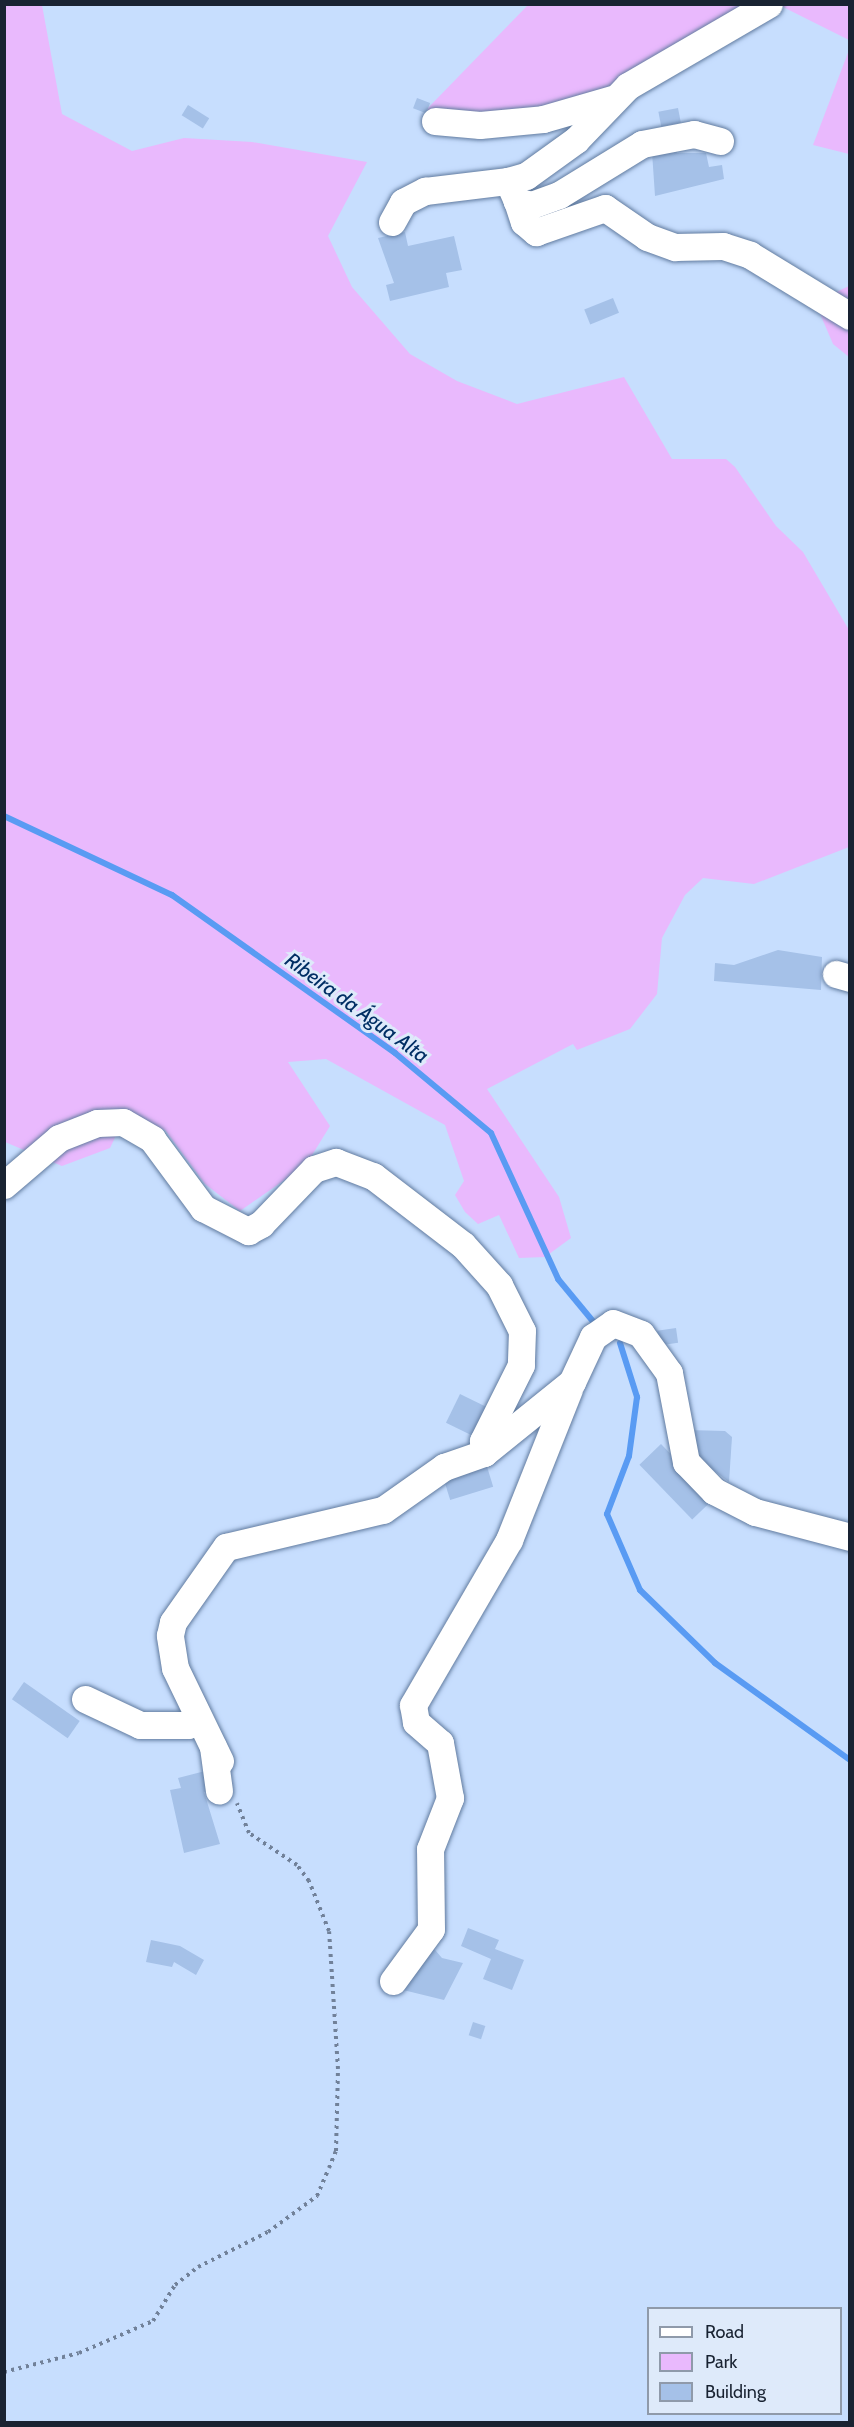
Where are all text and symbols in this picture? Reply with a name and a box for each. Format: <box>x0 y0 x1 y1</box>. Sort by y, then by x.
water label: Ribeira da Água Alta <box>280 947 434 1069</box>
legend <box>647 2307 842 2415</box>
text: Road <box>705 2321 744 2343</box>
text: Park <box>705 2351 737 2373</box>
text: Building <box>705 2381 766 2403</box>

